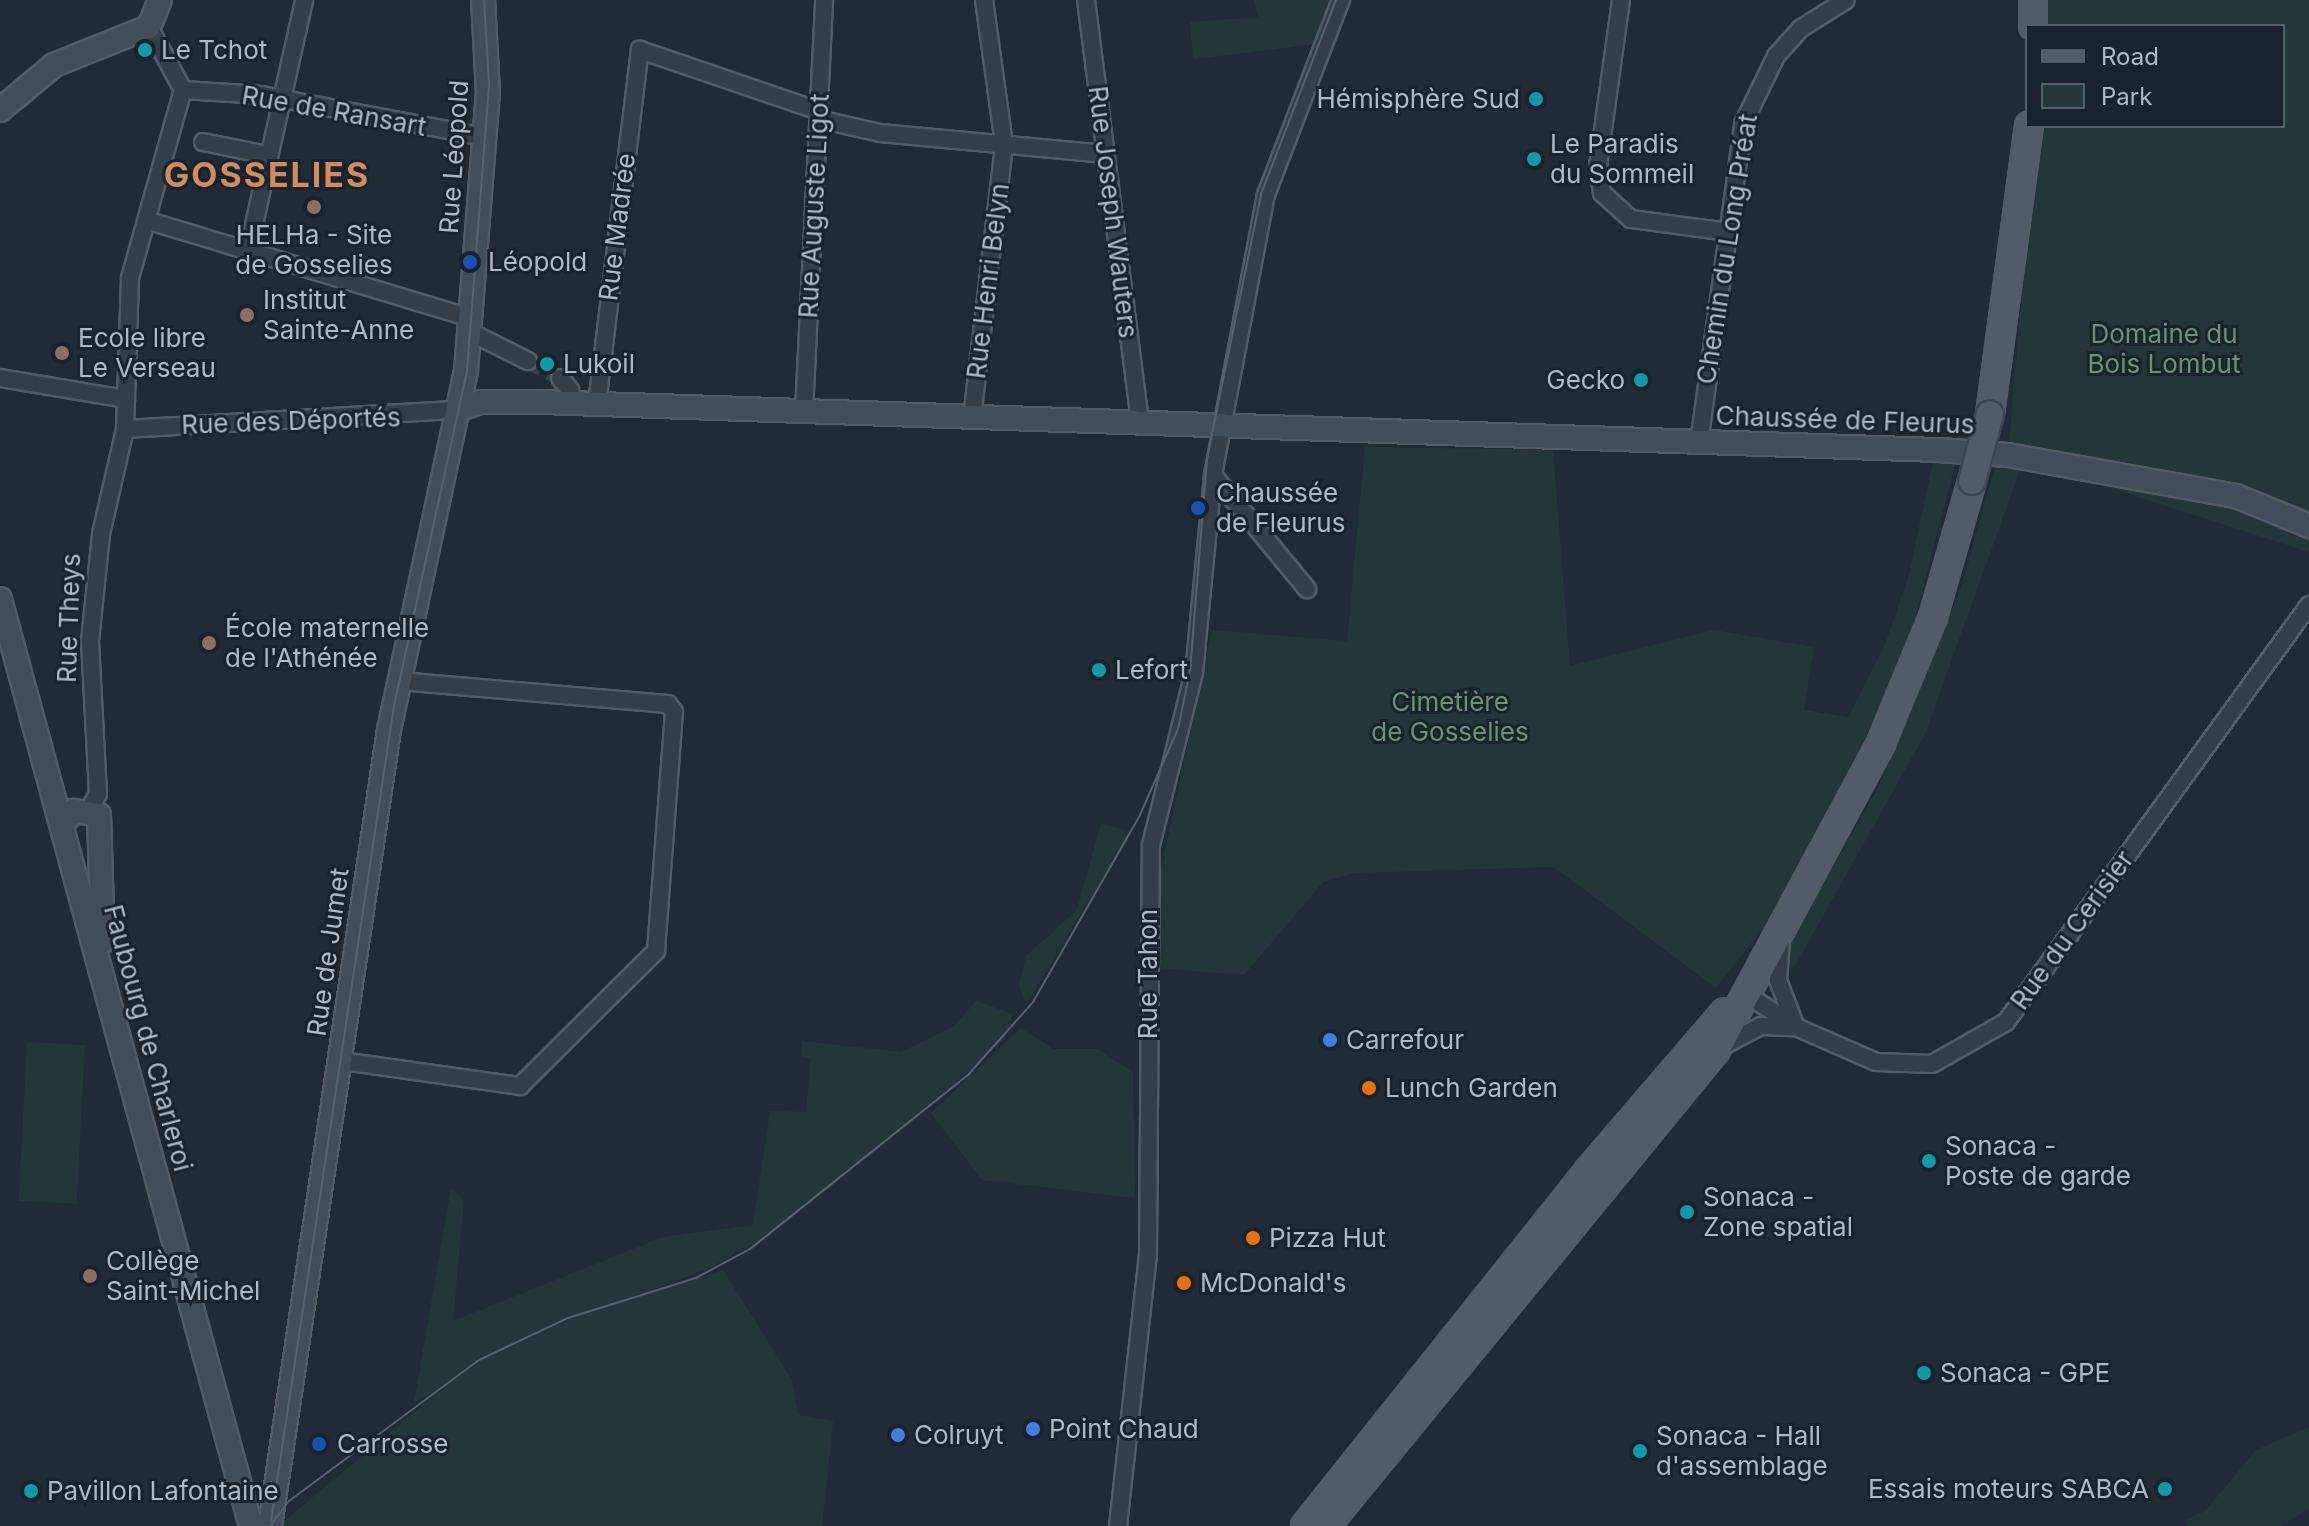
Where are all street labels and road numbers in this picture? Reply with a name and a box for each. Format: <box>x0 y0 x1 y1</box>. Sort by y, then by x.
street label: Rue de Ransart <box>239 79 429 143</box>
street label: Rue Léopold <box>433 79 475 235</box>
street label: Rue Joseph Wauters <box>1082 84 1144 340</box>
street label: Rue Auguste Ligot <box>793 93 835 319</box>
street label: Chemin du Long Préat <box>1690 112 1764 386</box>
street label: Rue Madrée <box>592 152 642 302</box>
street label: Rue Henri Belyn <box>961 181 1015 381</box>
street label: Chaussée de Fleurus <box>1715 400 1975 440</box>
street label: Rue des Déportés <box>181 402 401 440</box>
street label: Rue Theys <box>51 553 87 683</box>
street label: Rue du Cerisier <box>2004 844 2140 1016</box>
street label: Rue de Jumet <box>301 866 355 1038</box>
street label: Faubourg de Charleroi <box>97 901 199 1175</box>
street label: Rue Tahon <box>1132 909 1164 1039</box>

